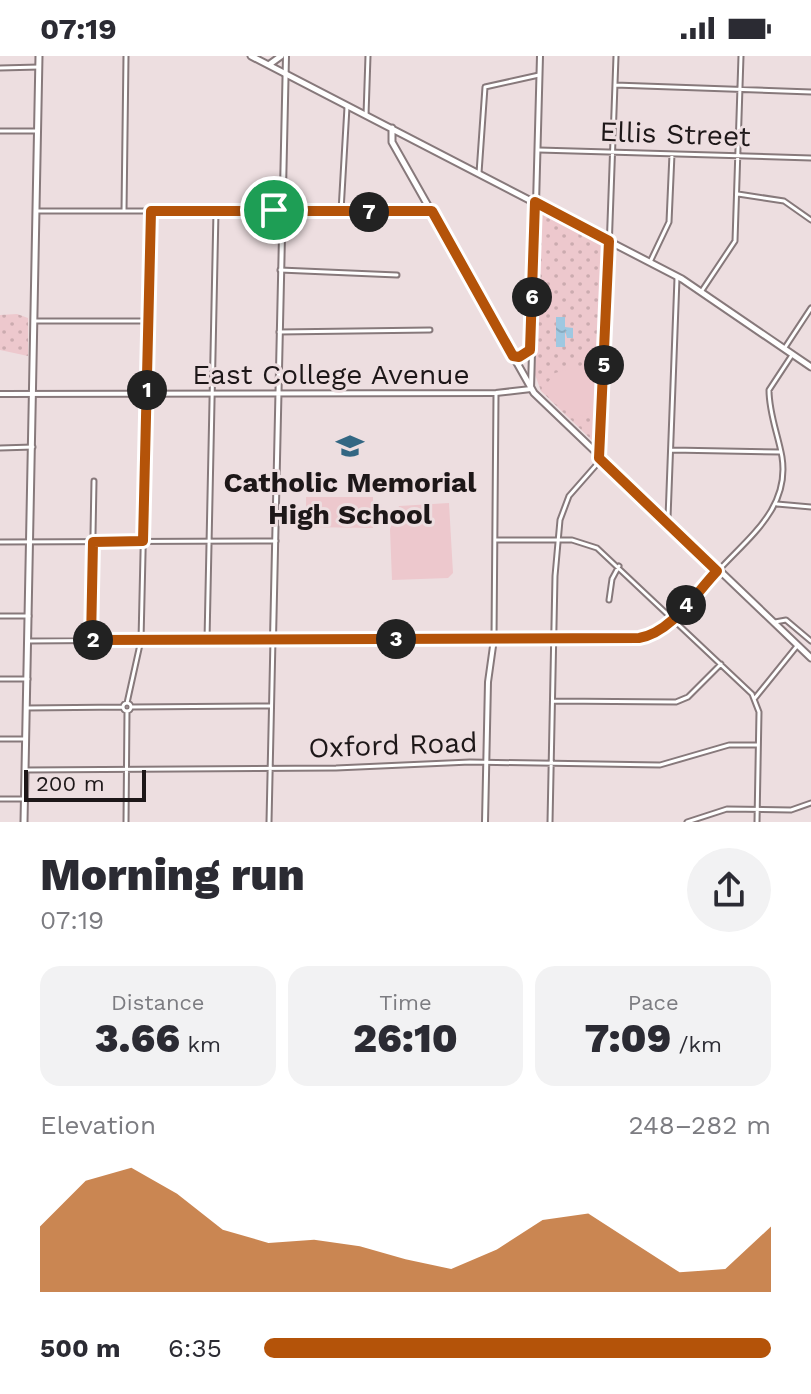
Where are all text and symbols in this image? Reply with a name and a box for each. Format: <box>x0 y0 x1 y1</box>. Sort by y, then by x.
text: 07:19 <box>40 11 117 46</box>
street label: Ellis Street <box>599 115 751 153</box>
pin <box>240 176 308 244</box>
icon: arrive <box>252 188 296 232</box>
pin: 7 <box>349 192 389 232</box>
text: 7 <box>362 199 376 224</box>
pin: 6 <box>512 277 552 317</box>
text: 6 <box>525 284 539 309</box>
pin: 5 <box>584 345 624 385</box>
text: 5 <box>598 352 610 377</box>
street label: East College Avenue <box>192 358 470 391</box>
pin: 1 <box>127 370 167 410</box>
text: 1 <box>142 377 152 402</box>
school or university icon: Catholic Memorial High School <box>335 431 365 461</box>
place label: Catholic Memorial High School <box>224 466 477 531</box>
pin: 4 <box>666 585 706 625</box>
text: 4 <box>679 592 693 617</box>
pin: 3 <box>376 619 416 659</box>
pin: 2 <box>73 620 113 660</box>
text: 3 <box>389 626 403 651</box>
text: 2 <box>86 627 100 652</box>
street label: Oxford Road <box>308 726 478 764</box>
scale bar <box>24 766 146 802</box>
text: 200 m <box>36 771 105 796</box>
button: share <box>687 848 771 932</box>
text: Morning run <box>40 849 305 901</box>
text: 07:19 <box>40 905 104 935</box>
text: Distance <box>111 990 205 1015</box>
text: Time <box>379 990 432 1015</box>
text: Pace <box>628 990 679 1015</box>
text: 3.66 <box>95 1015 180 1062</box>
text: 26:10 <box>353 1015 458 1062</box>
text: 7:09 <box>584 1015 671 1062</box>
text: km <box>180 1032 221 1057</box>
text: /km <box>671 1032 722 1057</box>
text: Elevation <box>40 1110 156 1140</box>
text: 248–282 m <box>629 1110 771 1140</box>
text: 500 m <box>40 1333 121 1363</box>
text: 6:35 <box>168 1333 222 1363</box>

